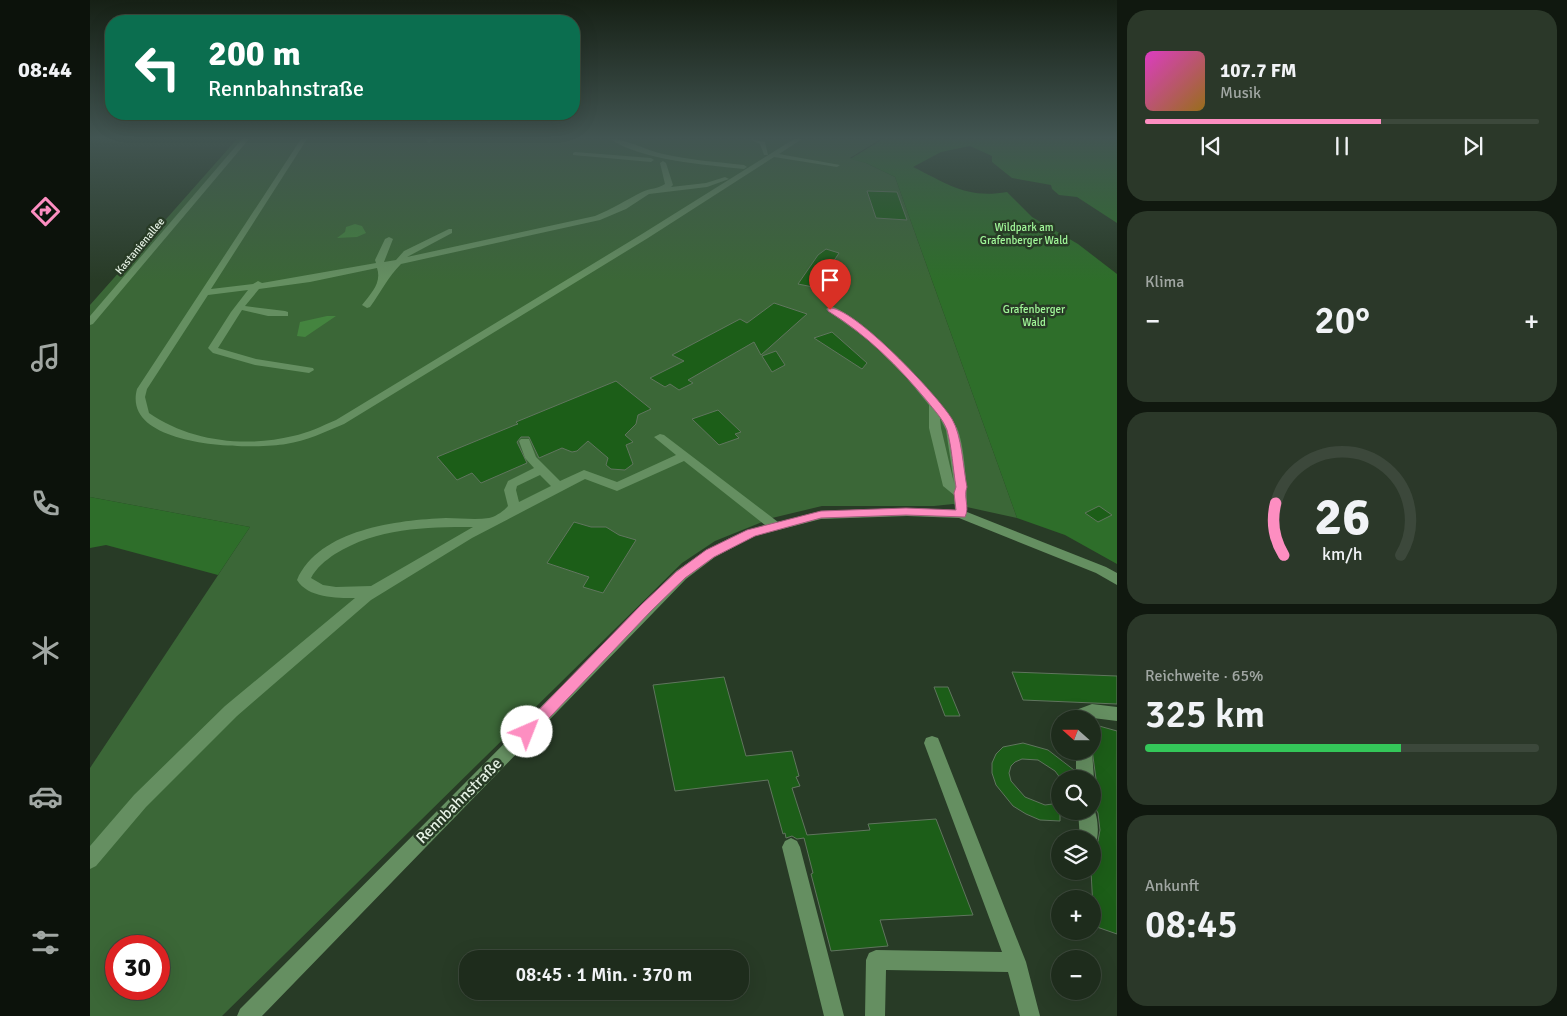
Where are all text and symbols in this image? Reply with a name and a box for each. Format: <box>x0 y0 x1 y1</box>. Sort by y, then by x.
text: 200 m <box>208 32 301 75</box>
icon: left <box>125 35 190 100</box>
text: 08:44 <box>18 56 72 83</box>
text: 107.7 FM <box>1220 59 1297 83</box>
text: Rennbahnstraße <box>208 75 364 102</box>
text: Musik <box>1220 83 1261 103</box>
icon: previous <box>1197 132 1225 160</box>
icon: pause <box>1328 132 1356 160</box>
icon: next <box>1459 132 1487 160</box>
icon: directions <box>28 194 63 229</box>
street label: Kastanienallee <box>113 215 167 277</box>
park label: Wildpark am Grafenberger Wald <box>980 221 1068 247</box>
pin <box>809 259 851 310</box>
icon: arrive <box>816 266 844 294</box>
text: Klima <box>1145 272 1184 292</box>
text: 20° <box>1314 297 1370 344</box>
park label: Grafenberger Wald <box>1003 303 1065 329</box>
text: − <box>1145 304 1160 338</box>
text: + <box>1524 304 1539 338</box>
icon: music <box>28 340 63 375</box>
text: 26 <box>1314 485 1370 549</box>
icon: phone <box>28 486 63 521</box>
text: km/h <box>1322 543 1362 565</box>
icon: climate <box>28 633 63 668</box>
text: Reichweite · 65% <box>1145 666 1264 686</box>
text: 325 km <box>1145 691 1265 738</box>
position arrow <box>500 705 552 757</box>
north arrow <box>1051 710 1101 760</box>
map controls <box>1051 710 1101 1000</box>
street label: Rennbahnstraße <box>412 754 506 848</box>
button: search <box>1051 770 1101 820</box>
icon: car <box>28 779 63 814</box>
button: layers <box>1051 830 1101 880</box>
text: Ankunft <box>1145 876 1199 896</box>
button: + <box>1051 890 1101 940</box>
text: 08:45 <box>1145 901 1238 948</box>
icon: filters <box>28 925 63 960</box>
speed limit sign: 30 <box>105 935 170 1000</box>
button: − <box>1051 950 1101 1000</box>
text: 08:45 · 1 Min. · 370 m <box>516 963 692 987</box>

